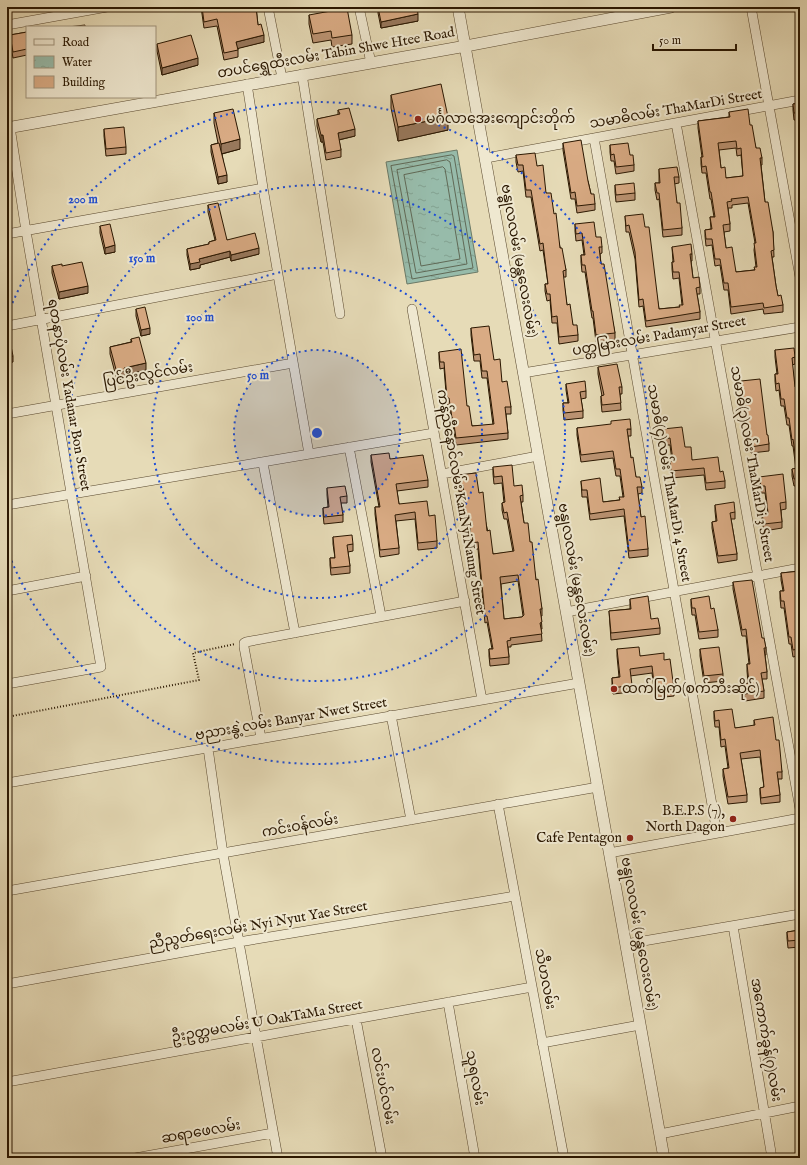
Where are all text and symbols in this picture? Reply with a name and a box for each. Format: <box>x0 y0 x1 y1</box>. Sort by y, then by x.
street label: တပင်ရွှေထီးလမ်း Tabin Shwe Htee Road <box>216 21 457 85</box>
legend <box>26 26 156 98</box>
scale bar <box>653 26 736 52</box>
text: 50 m <box>659 33 681 48</box>
text: Road <box>62 35 90 50</box>
text: Water <box>62 55 93 70</box>
text: Building <box>62 75 106 90</box>
street label: သမာဓိလမ်း ThaMarDi Street <box>588 83 764 133</box>
place label: မင်္ဂလာအေးကျောင်းတိုက် <box>426 108 575 130</box>
marker: မင်္ဂလာအေးကျောင်းတိုက် <box>413 114 423 124</box>
street label: ဗန္ဓုလလမ်း (မန္တလေးလမ်း) <box>494 182 543 340</box>
text: 200 m <box>68 192 98 207</box>
text: 150 m <box>129 251 156 266</box>
street label: ရတနာပုံလမ်း Yadanar Bon Street <box>41 297 97 493</box>
text: 100 m <box>186 310 215 325</box>
street label: ပတ္တမြားလမ်း Padamyar Street <box>570 310 748 362</box>
street label: ပြင်ဦးလွင်လမ်း <box>101 356 195 394</box>
street label: သမာဓိ(၃)လမ်း ThaMarDi 3 Street <box>724 364 780 564</box>
text: 50 m <box>247 368 270 383</box>
street label: သမာဓိ(၄)လမ်း ThaMarDi 4 Street <box>641 382 697 584</box>
street label: ကန်ညီနောင်လမ်း KanNyiNaung Street <box>430 388 492 617</box>
centre of rings <box>310 426 324 440</box>
street label: ဗန္ဓုလလမ်း (မန္တလေးလမ်း) <box>551 501 600 659</box>
place label: ထက်မြက်(စက်ဘီးဆိုင်) <box>622 678 760 700</box>
marker: ထက်မြက်(စက်ဘီးဆိုင်) <box>609 684 619 694</box>
street label: ဗညားနွဲ့လမ်း Banyar Nwet Street <box>193 691 389 747</box>
place label: B.E.P.S (7), North Dagon <box>646 802 726 836</box>
street label: ကင်းဝန်လမ်း <box>260 808 340 844</box>
marker: B.E.P.S (7), North Dagon <box>728 814 738 824</box>
place label: Cafe Pentagon <box>536 829 623 847</box>
marker: Cafe Pentagon <box>625 833 635 843</box>
street label: ဗန္ဓုလလမ်း (မန္တလေးလမ်း) <box>614 855 663 1013</box>
street label: ညီညွတ်ရေးလမ်း Nyi Nyut Yae Street <box>147 895 369 955</box>
street label: သီဟလမ်း <box>530 947 562 1011</box>
street label: အကောက်ခွန်(၇)လမ်း <box>744 976 788 1104</box>
street label: ဦးဥတ္တမလမ်း U OakTaMa Street <box>170 993 364 1049</box>
street label: လင်းပင်လမ်း <box>367 1045 401 1126</box>
street label: သူရလမ်း <box>459 1049 491 1107</box>
street label: ဆရာဖေလမ်း <box>160 1114 242 1150</box>

